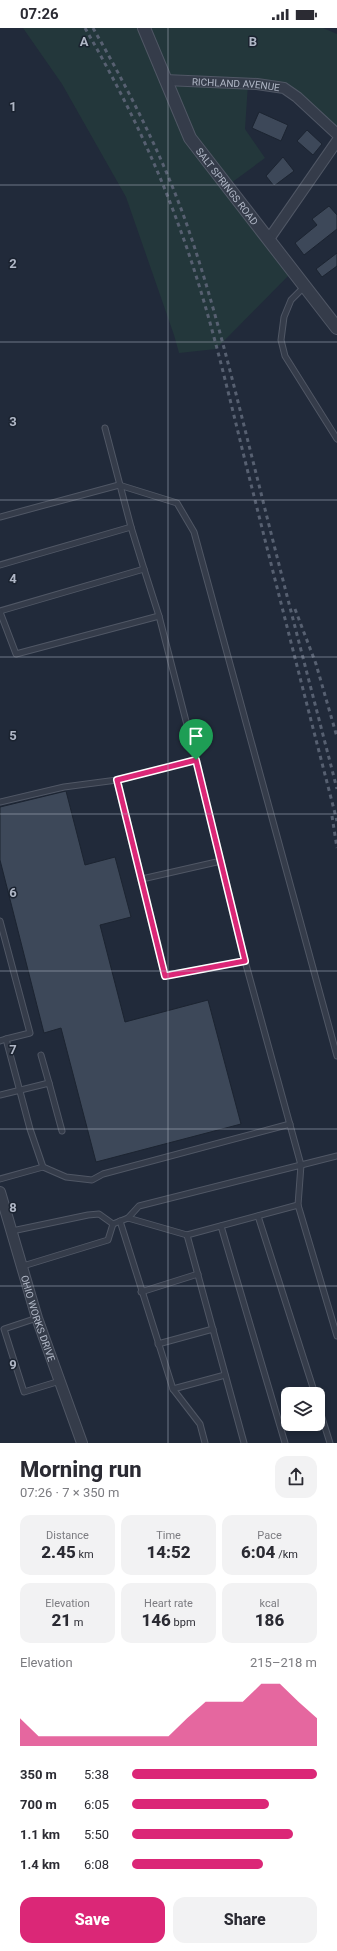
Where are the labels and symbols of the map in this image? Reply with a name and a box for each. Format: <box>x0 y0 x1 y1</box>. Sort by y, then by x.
text: A <box>80 34 89 49</box>
text: B <box>249 34 257 49</box>
street label: RICHLAND AVENUE <box>192 76 281 93</box>
text: 1 <box>9 99 17 114</box>
street label: SALT SPRINGS ROAD <box>194 145 260 227</box>
text: 2 <box>9 256 17 271</box>
text: 3 <box>9 414 17 429</box>
text: 4 <box>9 571 17 586</box>
pin <box>179 719 213 760</box>
text: 5 <box>9 728 17 743</box>
text: 6 <box>9 885 17 900</box>
text: 7 <box>9 1042 17 1057</box>
text: 8 <box>9 1200 17 1215</box>
street label: OHIO WORKS DRIVE <box>19 1274 58 1363</box>
text: 9 <box>9 1357 17 1372</box>

